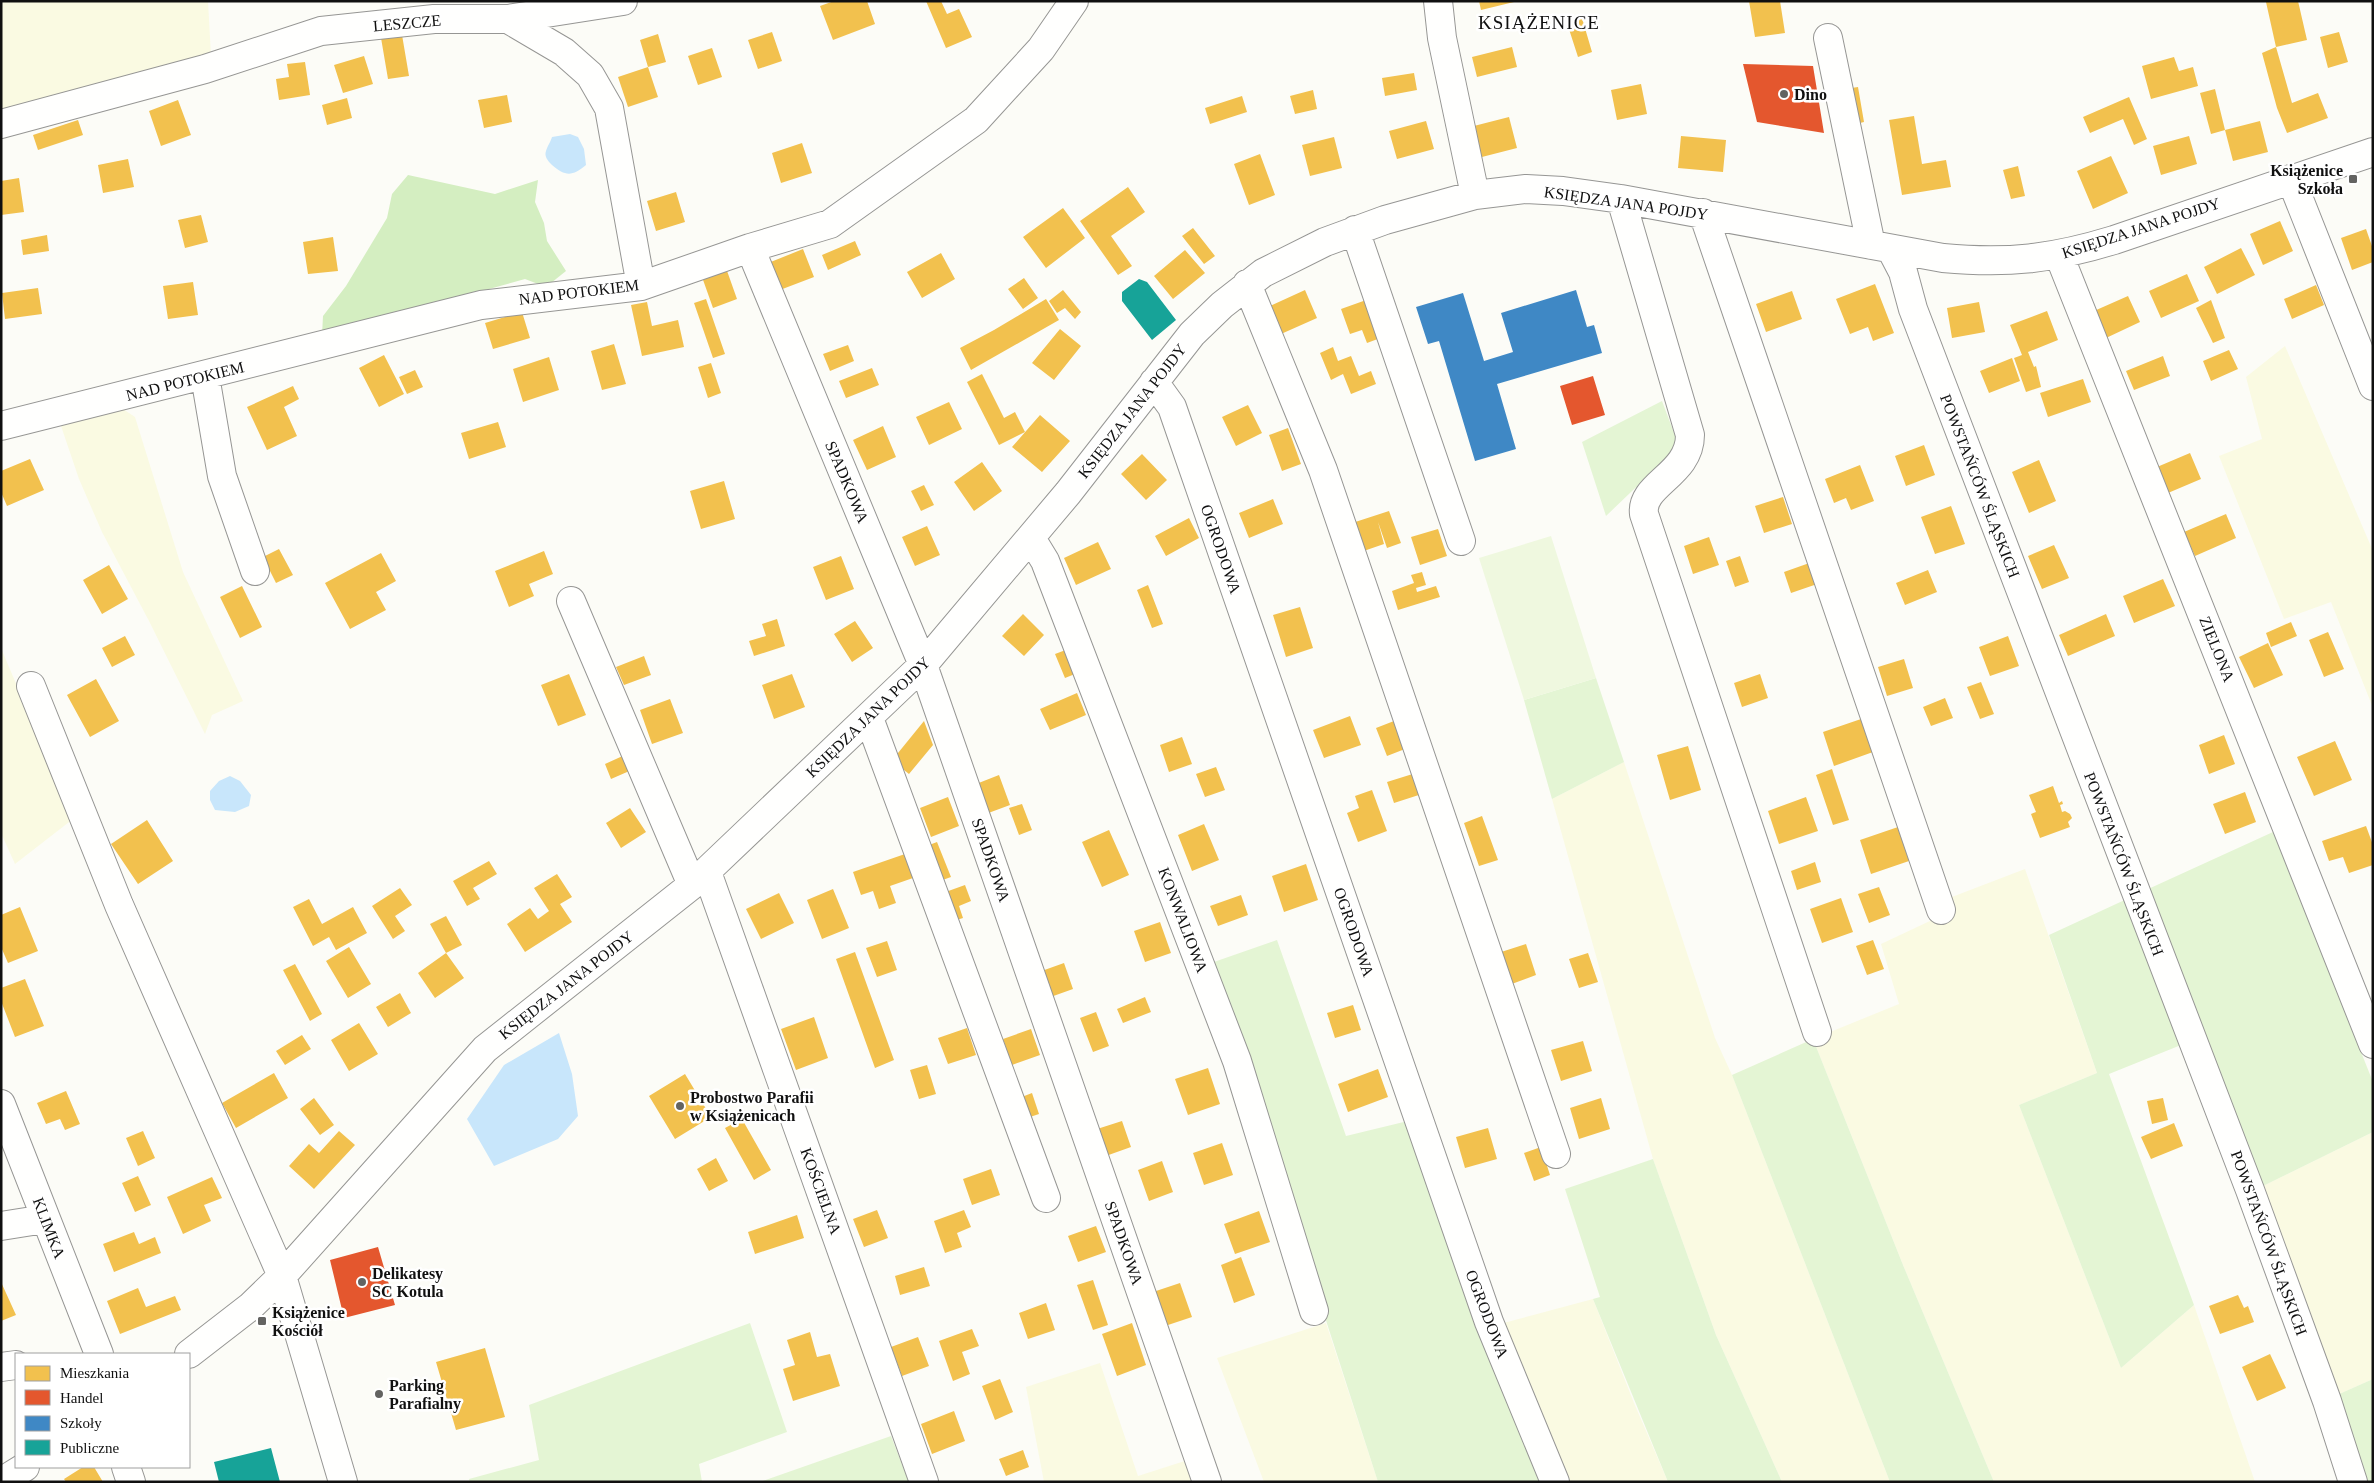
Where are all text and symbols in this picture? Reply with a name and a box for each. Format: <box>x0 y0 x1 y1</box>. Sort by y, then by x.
street label: LESZCZE <box>372 12 442 34</box>
district label: KSIĄŻENICE <box>1478 12 1600 33</box>
place label: Dino <box>1794 86 1827 103</box>
marker: Dino <box>1778 88 1790 100</box>
place label: Książenice Szkoła <box>2270 162 2343 197</box>
marker: Książenice Szkoła <box>2347 173 2359 185</box>
street label: KSIĘDZA JANA POJDY <box>1543 183 1709 224</box>
street label: KSIĘDZA JANA POJDY <box>2060 194 2223 263</box>
street label: NAD POTOKIEM <box>518 276 640 308</box>
street label: KSIĘDZA JANA POJDY <box>1074 340 1191 482</box>
street label: NAD POTOKIEM <box>124 358 246 404</box>
street label: POWSTAŃCÓW ŚLĄSKICH <box>1936 391 2024 581</box>
street label: SPADKOWA <box>822 438 872 526</box>
street label: OGRODOWA <box>1198 502 1244 596</box>
street label: ZIELONA <box>2196 614 2238 685</box>
street label: KSIĘDZA JANA POJDY <box>803 653 934 781</box>
street label: POWSTAŃCÓW ŚLĄSKICH <box>2080 769 2168 959</box>
street label: SPADKOWA <box>969 816 1013 905</box>
street label: KONWALIOWA <box>1155 865 1211 975</box>
street label: OGRODOWA <box>1331 885 1377 979</box>
street label: KSIĘDZA JANA POJDY <box>496 927 637 1043</box>
place label: Probostwo Parafii w Książenicach <box>690 1089 814 1125</box>
marker: Probostwo Parafii w Książenicach <box>674 1100 686 1112</box>
street label: KOŚCIELNA <box>798 1145 846 1237</box>
street label: POWSTAŃCÓW ŚLĄSKICH <box>2227 1148 2311 1338</box>
street label: KLIMKA <box>30 1195 69 1261</box>
street label: SPADKOWA <box>1102 1199 1146 1288</box>
place label: Delikatesy SC Kotula <box>372 1265 444 1300</box>
street label: OGRODOWA <box>1462 1267 1512 1361</box>
marker: Delikatesy SC Kotula <box>356 1276 368 1288</box>
place label: Książenice Kościół <box>272 1304 345 1339</box>
marker: Książenice Kościół <box>256 1315 268 1327</box>
legend <box>15 1353 190 1468</box>
text: Mieszkania <box>60 1365 129 1381</box>
place label: Parking Parafialny <box>389 1377 461 1413</box>
marker: Parking Parafialny <box>373 1388 385 1400</box>
text: Handel <box>60 1390 103 1406</box>
text: Szkoły <box>60 1415 102 1431</box>
text: Publiczne <box>60 1440 119 1456</box>

